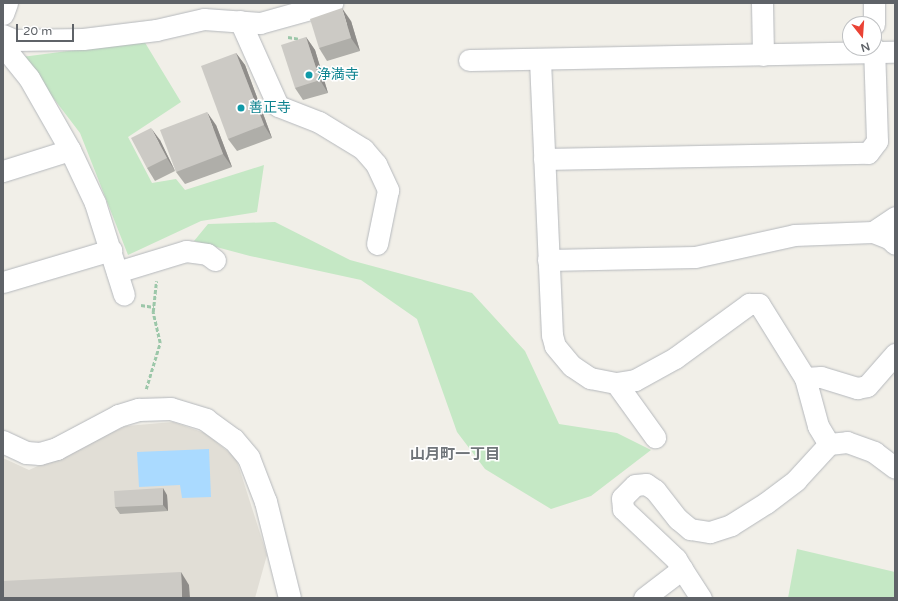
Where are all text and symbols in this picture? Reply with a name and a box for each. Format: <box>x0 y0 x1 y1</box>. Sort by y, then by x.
scale bar <box>18 16 76 42</box>
north arrow <box>842 16 882 56</box>
text: 20 m <box>23 24 52 38</box>
text: N <box>859 39 871 55</box>
place label: 浄満寺 <box>317 67 359 83</box>
marker: 浄満寺 <box>304 70 314 80</box>
place label: 善正寺 <box>249 100 291 116</box>
marker: 善正寺 <box>236 103 246 113</box>
district label: 山月町一丁目 <box>410 446 500 464</box>

